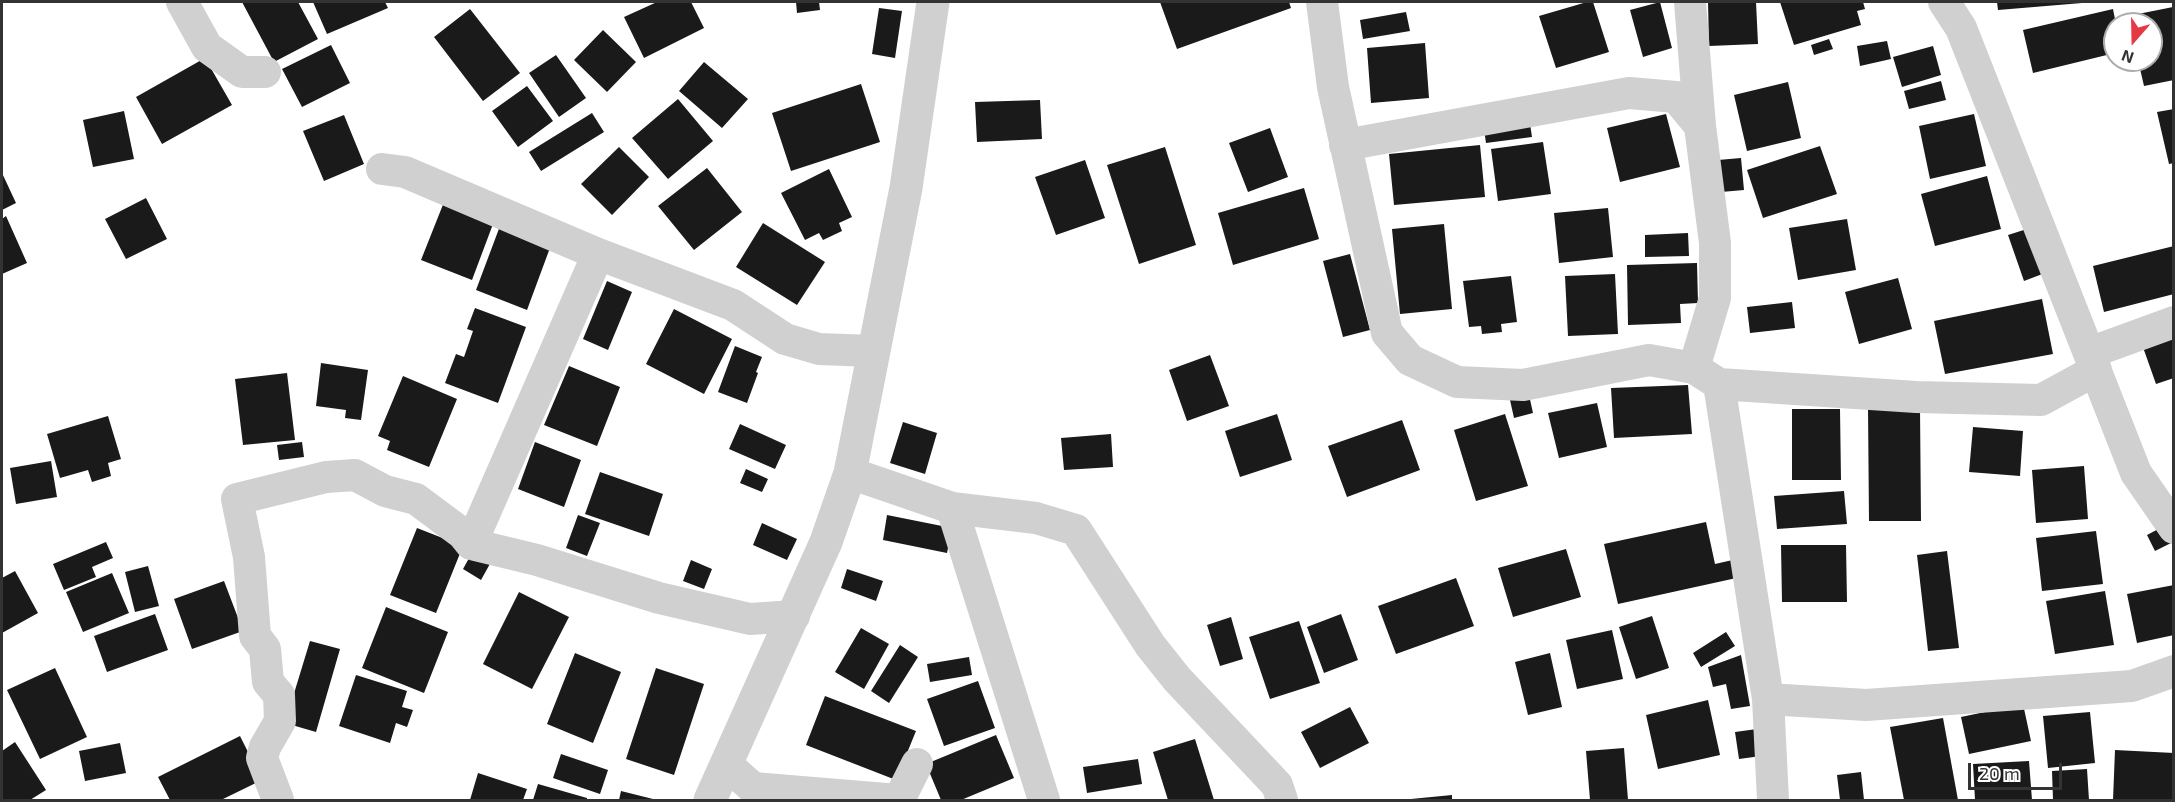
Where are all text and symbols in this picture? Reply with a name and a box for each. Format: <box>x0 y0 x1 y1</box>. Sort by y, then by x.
north arrow <box>2103 12 2163 72</box>
text: N <box>2119 47 2136 68</box>
scale bar <box>1971 751 2066 789</box>
text: 20 m <box>1979 762 2020 784</box>

